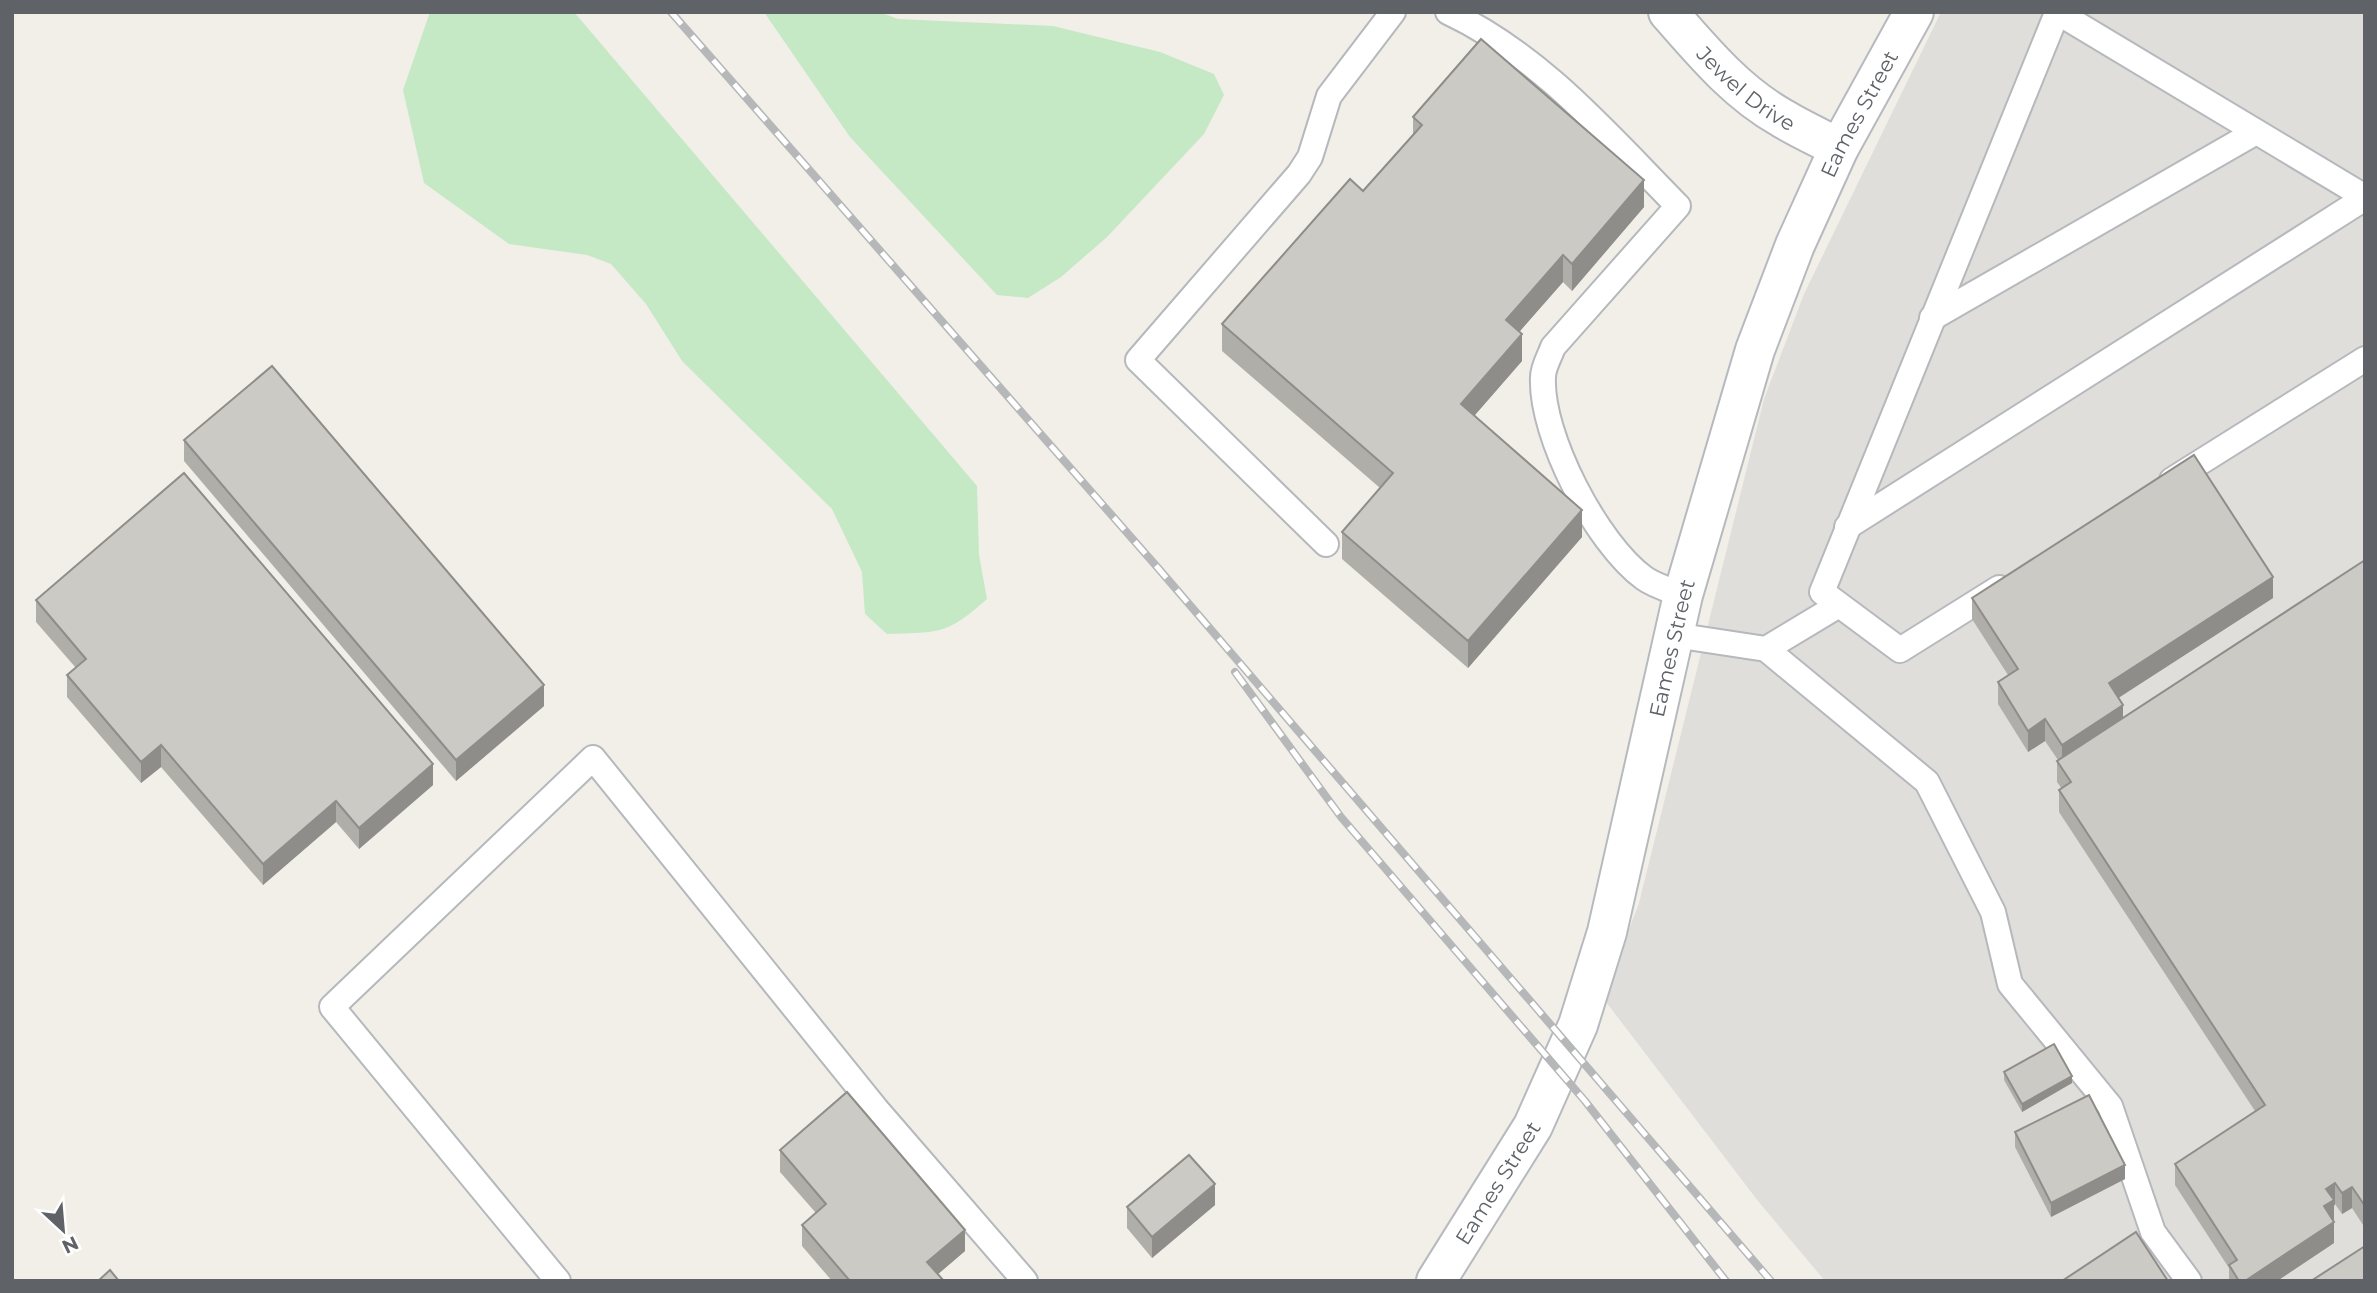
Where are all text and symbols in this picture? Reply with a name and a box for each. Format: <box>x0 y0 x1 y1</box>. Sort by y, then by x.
street label: Jewel Drive <box>1691 40 1800 136</box>
street label: Eames Street <box>1815 46 1903 181</box>
street label: Eames Street <box>1643 576 1699 719</box>
street label: Eames Street <box>1450 1116 1545 1249</box>
north arrow <box>28 1195 98 1265</box>
text: N <box>58 1231 82 1259</box>

